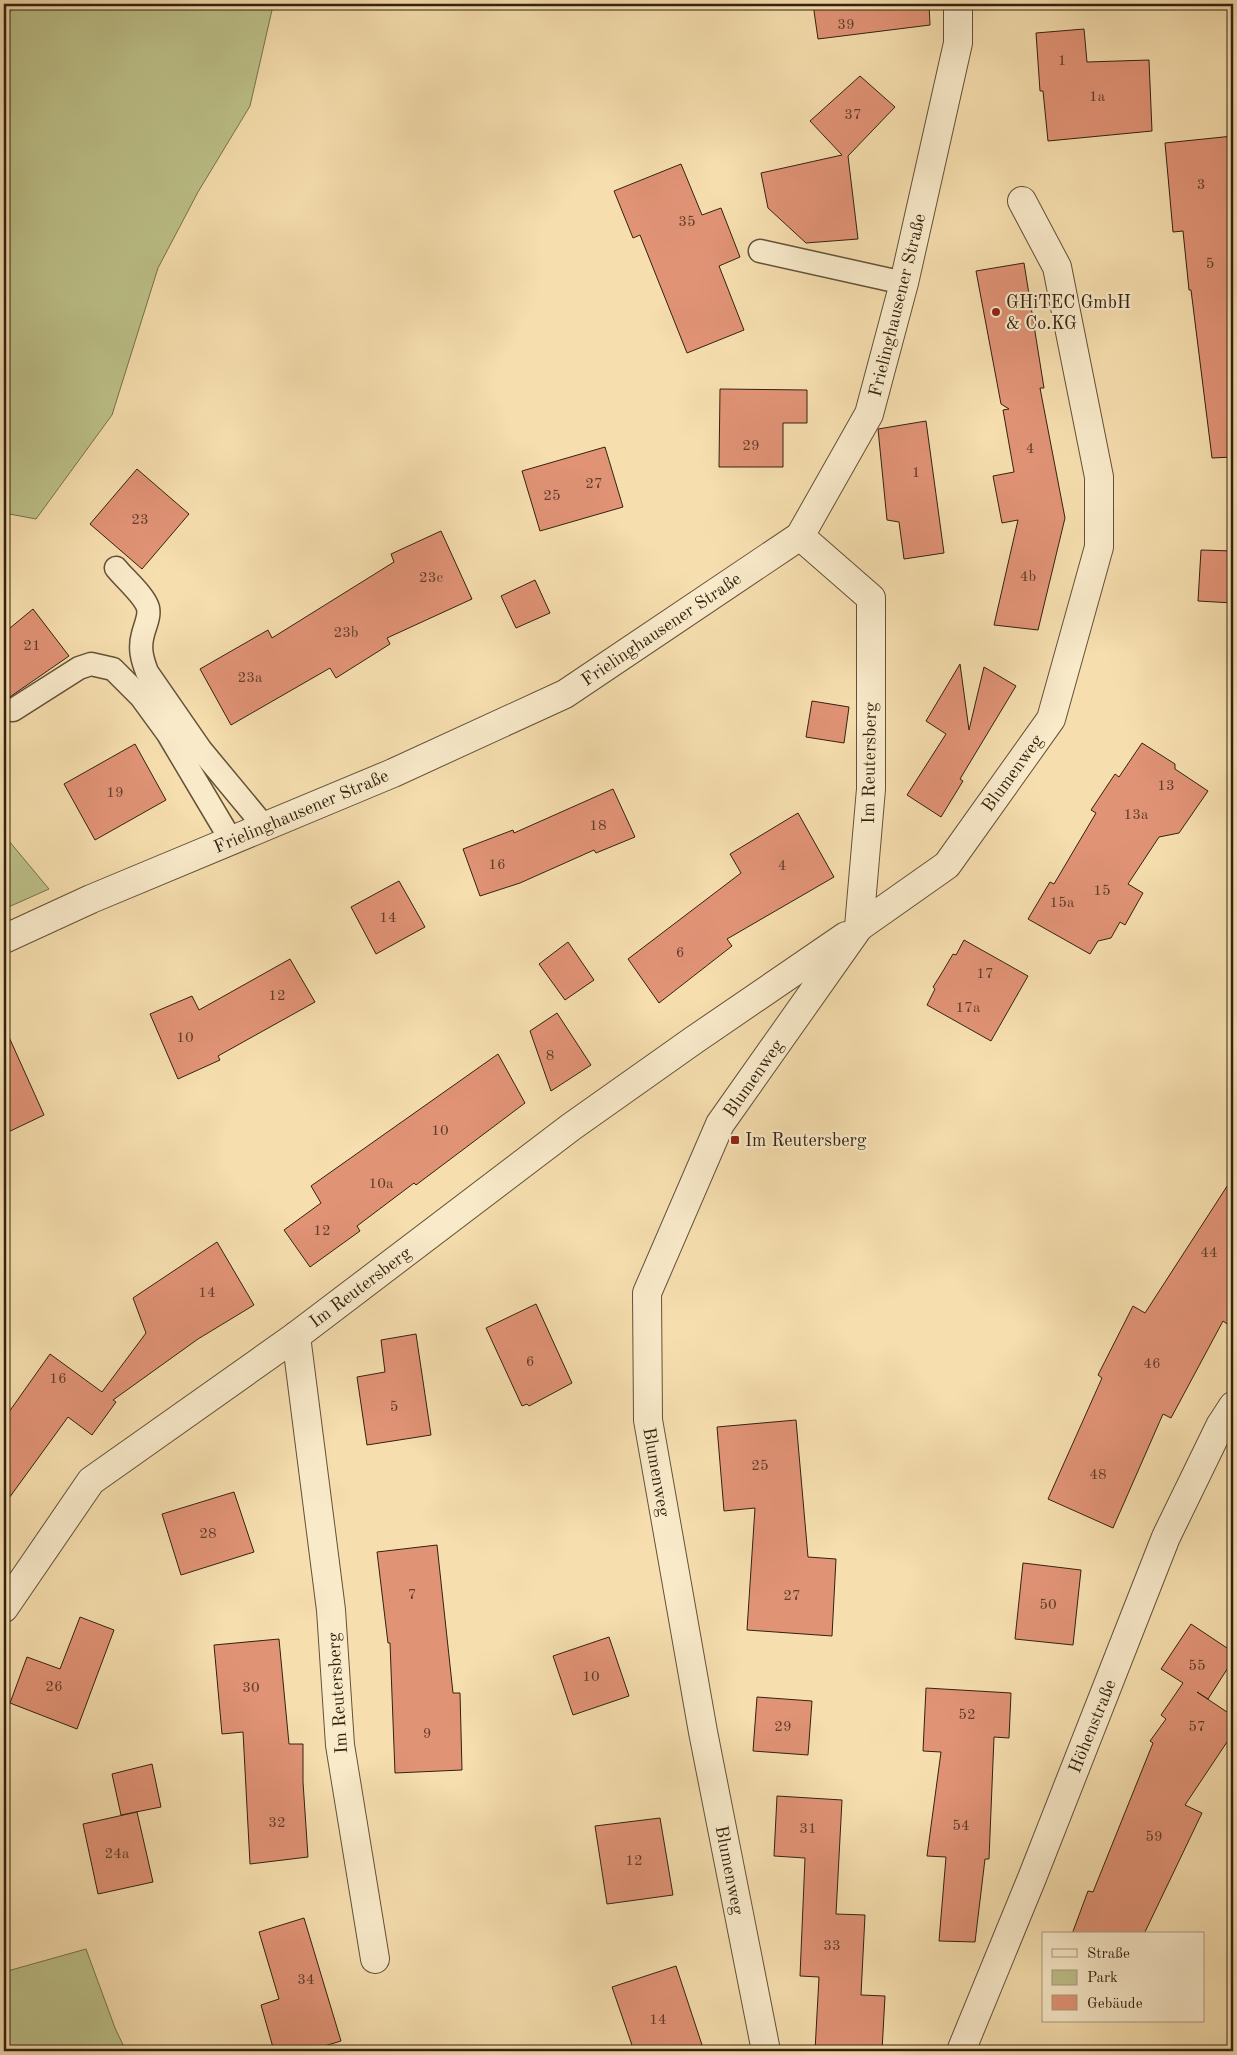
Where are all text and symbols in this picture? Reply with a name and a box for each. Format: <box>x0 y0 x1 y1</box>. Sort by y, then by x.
house number: 39 <box>837 18 855 33</box>
house number: 1 <box>1058 54 1066 69</box>
house number: 1a <box>1089 90 1106 105</box>
house number: 37 <box>844 108 862 123</box>
house number: 3 <box>1197 178 1205 193</box>
street label: Frielinghausener Straße <box>866 212 929 399</box>
house number: 35 <box>678 215 696 230</box>
house number: 5 <box>1206 257 1214 272</box>
place label: GHiTEC GmbH & Co.KG <box>1006 294 1131 333</box>
marker: GHiTEC GmbH & Co.KG <box>990 306 1002 318</box>
house number: 29 <box>742 439 760 454</box>
house number: 4 <box>1026 442 1034 457</box>
house number: 1 <box>912 466 920 481</box>
house number: 27 <box>585 477 603 492</box>
house number: 25 <box>543 489 561 504</box>
house number: 23 <box>131 513 149 528</box>
street label: Frielinghausener Straße <box>579 570 745 690</box>
house number: 4b <box>1020 570 1036 585</box>
house number: 23c <box>419 571 443 586</box>
house number: 23b <box>333 626 359 641</box>
house number: 21 <box>23 639 41 654</box>
house number: 23a <box>238 671 263 686</box>
street label: Im Reutersberg <box>860 702 880 824</box>
street label: Blumenweg <box>979 732 1047 815</box>
street label: Frielinghausener Straße <box>211 767 391 857</box>
house number: 13 <box>1157 779 1175 794</box>
house number: 19 <box>106 786 124 801</box>
house number: 13a <box>1124 808 1149 823</box>
house number: 18 <box>589 819 607 834</box>
house number: 16 <box>488 858 506 873</box>
house number: 4 <box>778 859 786 874</box>
house number: 15 <box>1093 884 1111 899</box>
house number: 15a <box>1050 896 1075 911</box>
house number: 14 <box>379 911 397 926</box>
house number: 6 <box>676 946 684 961</box>
house number: 17 <box>976 967 994 982</box>
house number: 12 <box>268 989 286 1004</box>
house number: 17a <box>956 1001 981 1016</box>
house number: 10 <box>176 1031 194 1046</box>
street label: Blumenweg <box>721 1036 787 1121</box>
house number: 8 <box>546 1049 554 1064</box>
house number: 10 <box>431 1124 449 1139</box>
place label: Im Reutersberg <box>745 1132 867 1150</box>
marker: Im Reutersberg <box>729 1134 741 1146</box>
house number: 10a <box>369 1177 394 1192</box>
house number: 12 <box>313 1224 331 1239</box>
street label: Im Reutersberg <box>307 1244 415 1332</box>
house number: 44 <box>1200 1246 1218 1261</box>
house number: 14 <box>198 1286 216 1301</box>
house number: 6 <box>526 1355 534 1370</box>
house number: 46 <box>1143 1357 1161 1372</box>
house number: 16 <box>49 1372 67 1387</box>
house number: 5 <box>390 1400 398 1415</box>
street label: Blumenweg <box>639 1426 673 1518</box>
house number: 25 <box>751 1459 769 1474</box>
house number: 48 <box>1089 1468 1107 1483</box>
house number: 28 <box>199 1527 217 1542</box>
house number: 7 <box>408 1588 416 1603</box>
house number: 27 <box>783 1589 801 1604</box>
house number: 50 <box>1039 1598 1057 1613</box>
street label: Im Reutersberg <box>325 1631 351 1754</box>
house number: 55 <box>1188 1659 1206 1674</box>
house number: 10 <box>582 1670 600 1685</box>
street label: Höhenstraße <box>1066 1677 1120 1776</box>
house number: 26 <box>45 1680 63 1695</box>
house number: 30 <box>242 1681 260 1696</box>
house number: 52 <box>958 1708 976 1723</box>
house number: 29 <box>774 1720 792 1735</box>
house number: 57 <box>1188 1720 1206 1735</box>
house number: 9 <box>423 1727 431 1742</box>
house number: 32 <box>268 1816 286 1831</box>
house number: 54 <box>952 1819 970 1834</box>
house number: 31 <box>799 1822 817 1837</box>
street label: Blumenweg <box>712 1824 747 1916</box>
house number: 59 <box>1145 1830 1163 1845</box>
house number: 24a <box>105 1847 130 1862</box>
house number: 12 <box>625 1854 643 1869</box>
legend <box>1042 1932 1204 2022</box>
house number: 33 <box>823 1939 841 1954</box>
text: Straße <box>1087 1947 1130 1962</box>
text: Park <box>1087 1971 1118 1986</box>
house number: 34 <box>297 1973 315 1988</box>
text: Gebäude <box>1087 1997 1143 2012</box>
house number: 14 <box>649 2013 667 2028</box>

